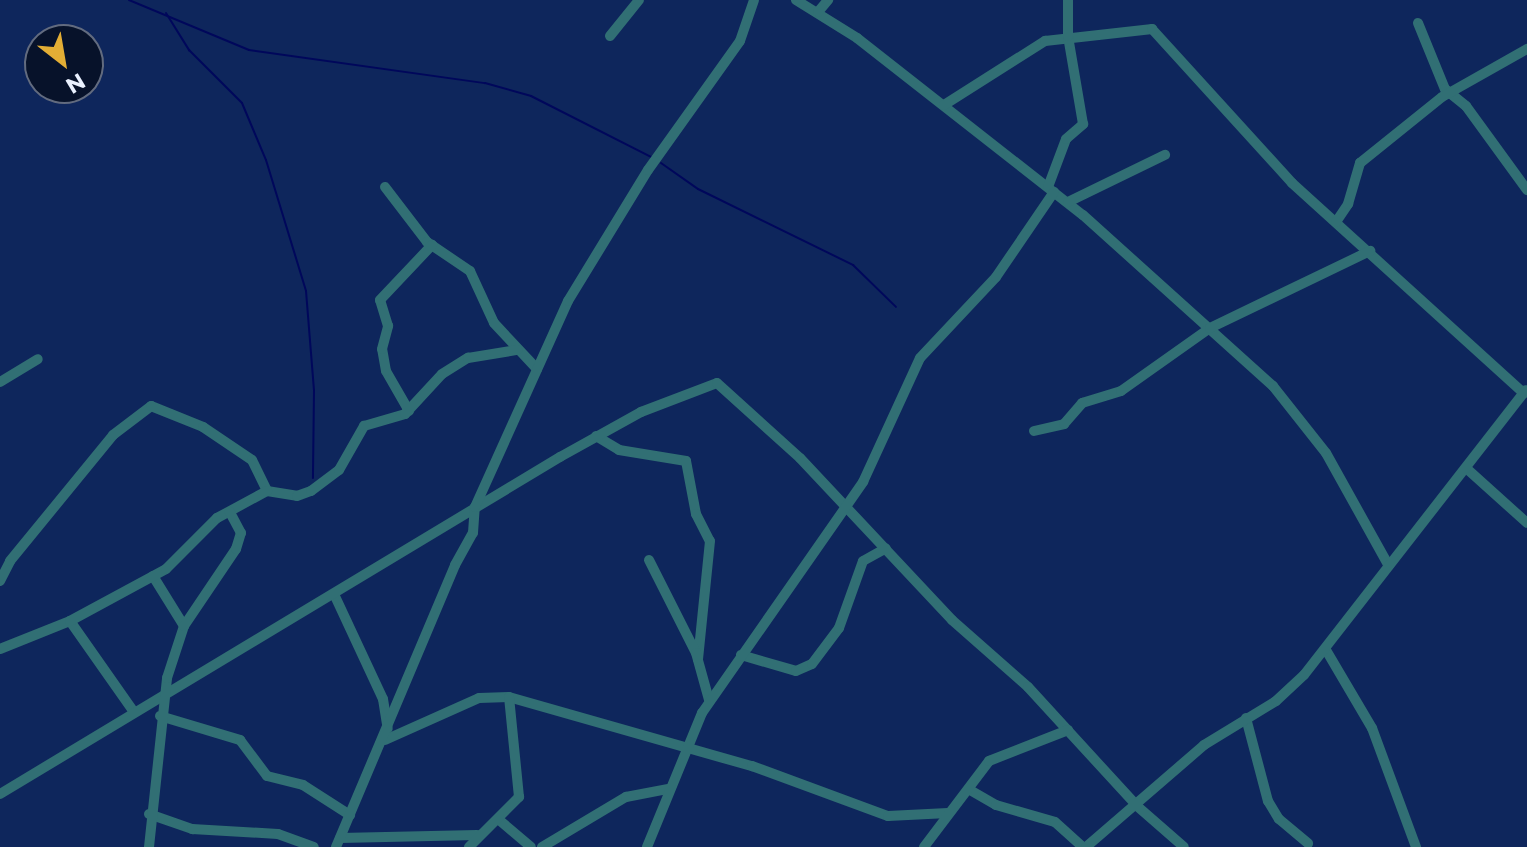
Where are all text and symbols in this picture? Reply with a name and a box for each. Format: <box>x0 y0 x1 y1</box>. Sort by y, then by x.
north arrow <box>24 24 104 104</box>
text: N <box>61 67 90 99</box>

